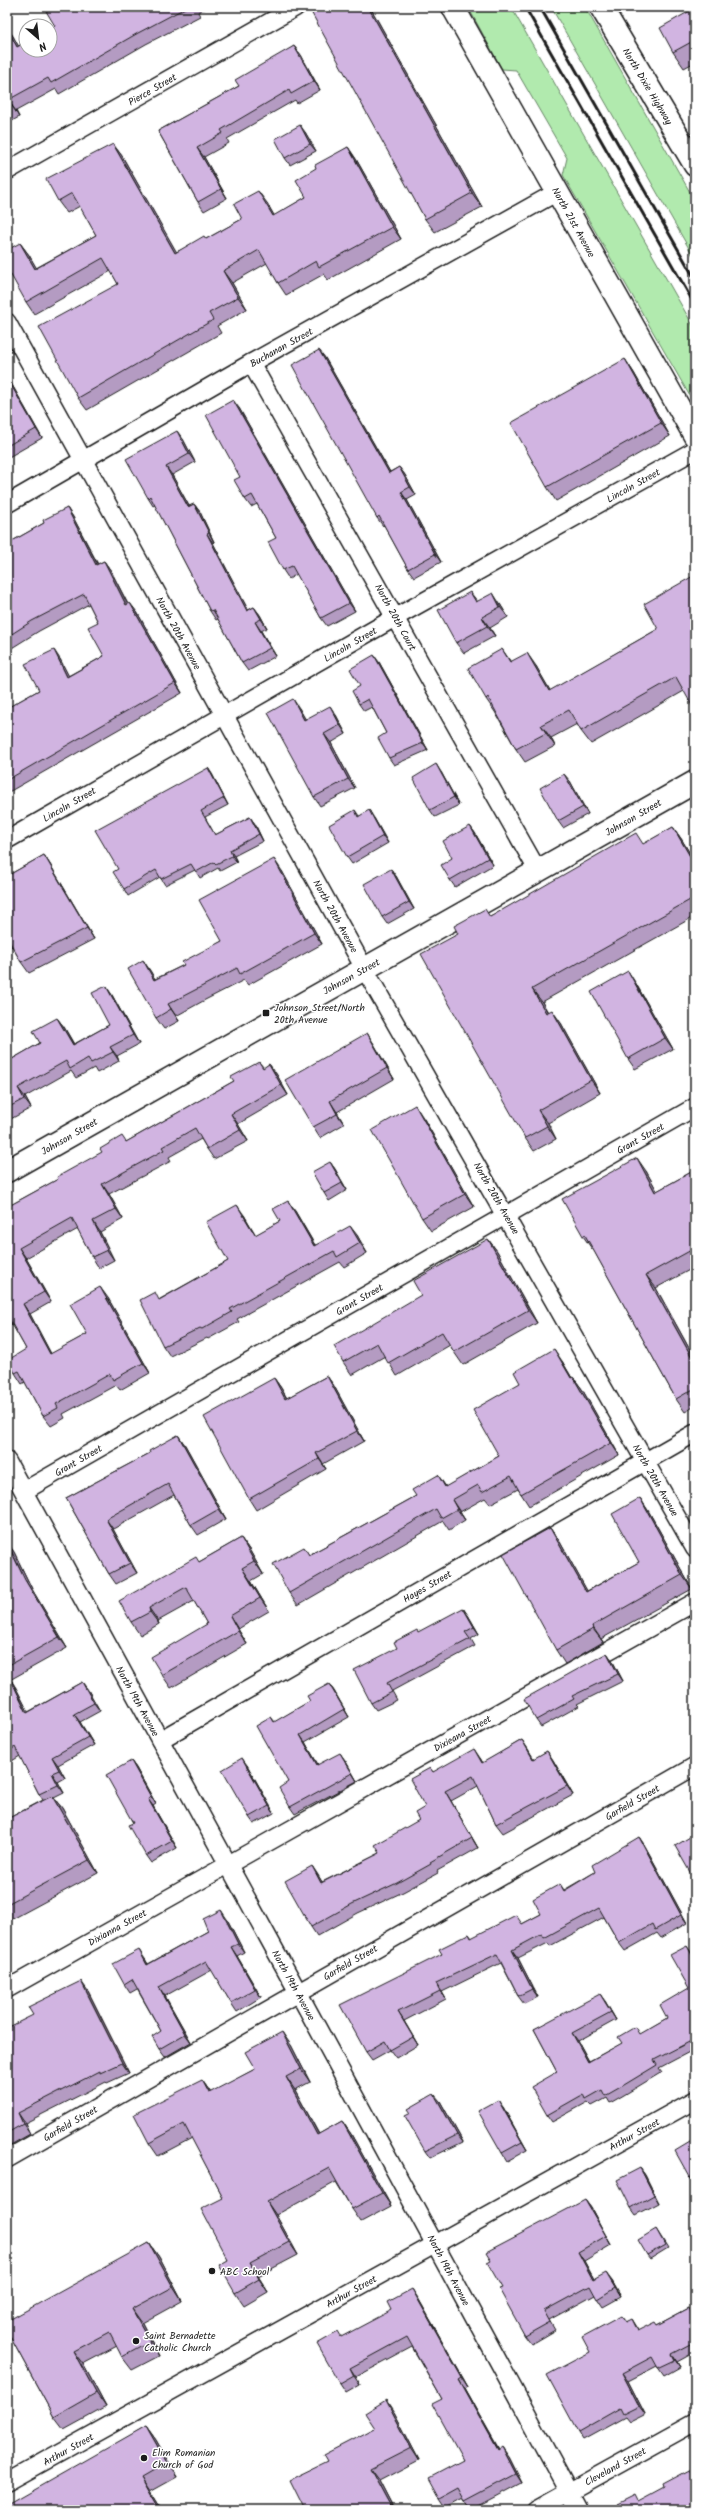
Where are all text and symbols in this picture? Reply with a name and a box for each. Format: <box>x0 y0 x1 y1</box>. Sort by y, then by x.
north arrow <box>18 18 58 58</box>
text: N <box>35 36 50 56</box>
street label: North Dixie Highway <box>618 45 677 128</box>
street label: Pierce Street <box>125 69 180 110</box>
street label: North 21st Avenue <box>547 184 599 261</box>
street label: Buchanan Street <box>247 324 316 372</box>
street label: Lincoln Street <box>604 464 663 507</box>
street label: North 20th Court <box>370 581 420 654</box>
street label: North 20th Avenue <box>151 594 205 673</box>
street label: Lincoln Street <box>321 623 380 667</box>
street label: Lincoln Street <box>40 783 99 827</box>
street label: Johnson Street <box>602 795 665 841</box>
street label: North 20th Avenue <box>308 877 362 956</box>
street label: Johnson Street <box>320 954 383 999</box>
place label: Johnson Street/North 20th Avenue <box>274 1000 365 1028</box>
marker: Johnson Street/North 20th Avenue <box>261 1008 271 1018</box>
street label: Johnson Street <box>38 1114 101 1160</box>
street label: Grant Street <box>614 1119 668 1159</box>
street label: North 20th Avenue <box>469 1159 524 1238</box>
street label: Grant Street <box>333 1280 386 1320</box>
street label: Grant Street <box>52 1441 105 1481</box>
street label: North 20th Avenue <box>628 1441 683 1520</box>
street label: Hayes Street <box>400 1566 455 1607</box>
street label: North 19th Avenue <box>111 1663 163 1740</box>
street label: Dixieana Street <box>431 1711 494 1756</box>
street label: Garfield Street <box>602 1781 663 1825</box>
street label: Dixianna Street <box>85 1905 150 1951</box>
street label: Garfield Street <box>320 1941 381 1985</box>
street label: North 19th Avenue <box>267 1947 319 2024</box>
street label: Garfield Street <box>40 2102 101 2146</box>
street label: Arthur Street <box>606 2114 663 2155</box>
street label: North 19th Avenue <box>423 2232 474 2309</box>
place label: ABC School <box>220 2264 270 2280</box>
marker: ABC School <box>207 2266 217 2276</box>
street label: Arthur Street <box>323 2271 380 2312</box>
place label: Saint Bernadette Catholic Church <box>144 2328 216 2356</box>
marker: Saint Bernadette Catholic Church <box>131 2336 141 2346</box>
street label: Arthur Street <box>40 2429 97 2470</box>
street label: Cleveland Street <box>582 2443 649 2490</box>
place label: Elim Romanian Church of God <box>152 2445 215 2473</box>
marker: Elim Romanian Church of God <box>139 2453 149 2463</box>

